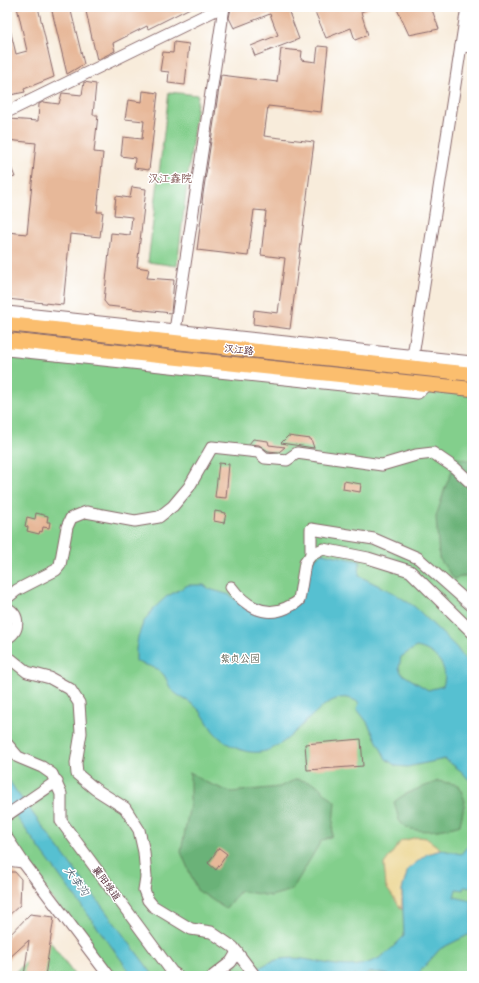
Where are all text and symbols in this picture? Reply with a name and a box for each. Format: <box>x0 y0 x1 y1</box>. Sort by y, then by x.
district label: 汉江鑫院 <box>148 172 192 185</box>
street label: 汉江路 <box>223 342 254 358</box>
park label: 紫贞公园 <box>220 653 260 665</box>
water label: 大李沟 <box>62 864 92 899</box>
street label: 襄阳绿道 <box>90 864 123 903</box>

